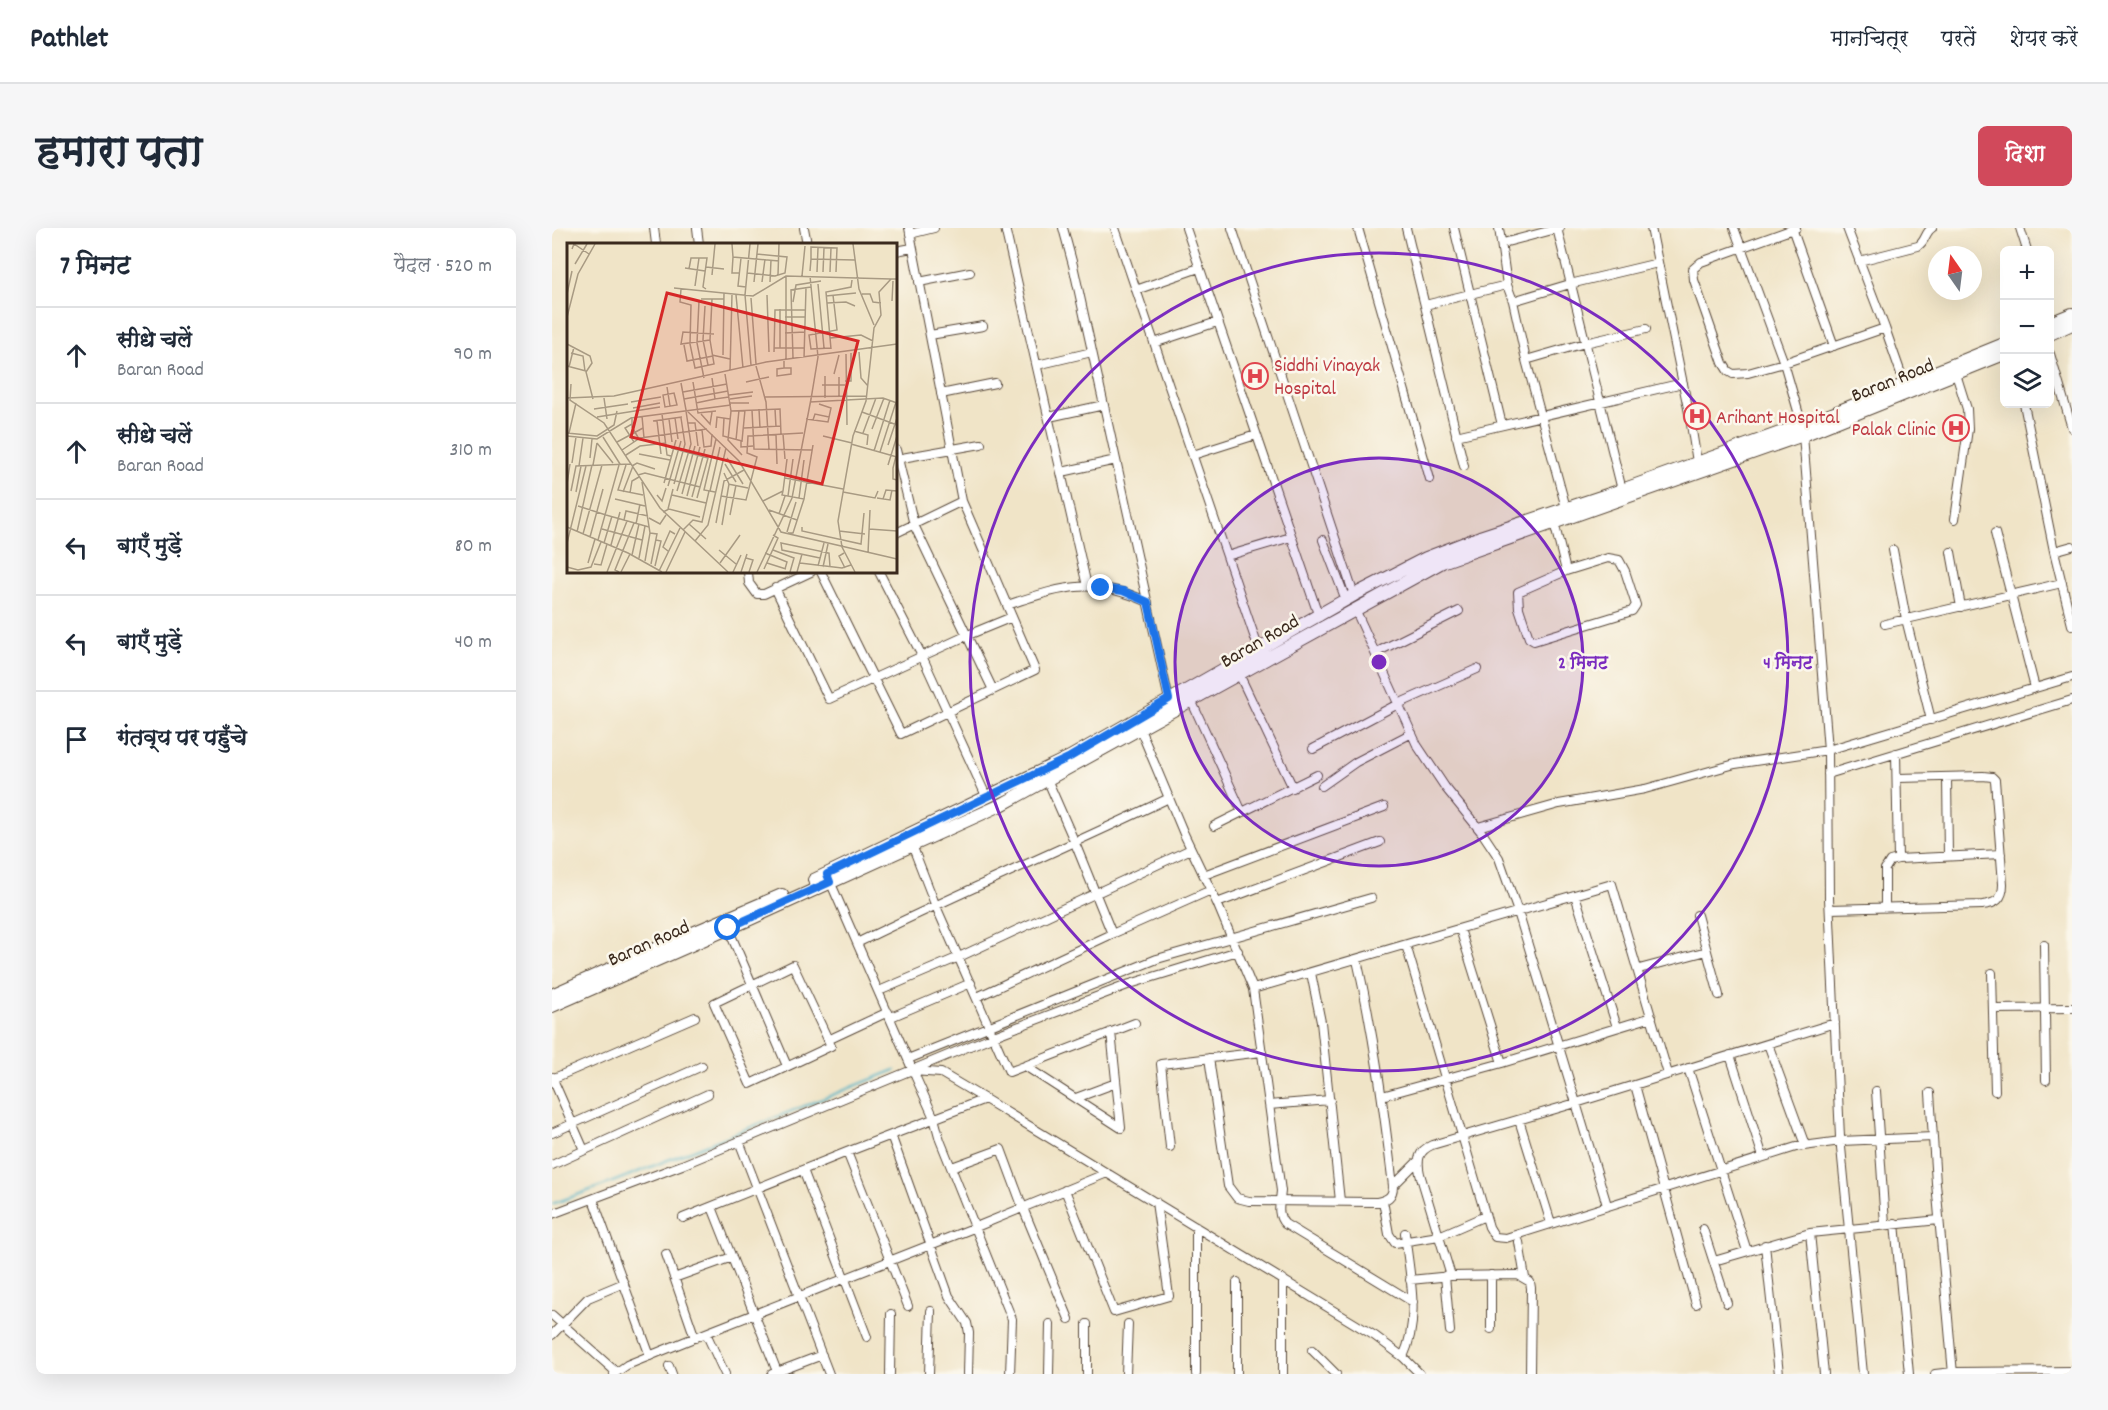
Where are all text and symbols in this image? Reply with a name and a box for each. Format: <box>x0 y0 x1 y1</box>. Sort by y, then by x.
text: Pathlet <box>30 21 108 61</box>
text: मानचित्र <box>1831 26 1908 56</box>
text: परतें <box>1941 26 1976 56</box>
text: शेयर करें <box>2009 26 2078 56</box>
text: हमारा पता <box>36 126 203 186</box>
button: दिशा <box>1978 126 2072 186</box>
inset map <box>567 243 897 573</box>
north arrow <box>1928 246 1982 300</box>
map controls <box>2000 246 2054 408</box>
button: + <box>2000 246 2054 300</box>
text: 7 मिनट <box>60 249 131 286</box>
text: पैदल · 520 m <box>394 253 492 281</box>
button: − <box>2000 300 2054 354</box>
text: सीधे चलें <box>117 326 192 357</box>
icon: ahead <box>60 339 93 372</box>
text: 90 m <box>454 341 492 369</box>
place label: Siddhi Vinayak Hospital <box>1274 353 1380 404</box>
street label: Baran Road <box>1848 353 1939 411</box>
button: layers <box>2000 354 2054 408</box>
text: Baran Road <box>117 357 204 385</box>
hospital icon: Siddhi Vinayak Hospital <box>1240 361 1270 391</box>
hospital icon: Arihant Hospital <box>1682 401 1712 431</box>
place label: Arihant Hospital <box>1716 405 1840 433</box>
hospital icon: Palak Clinic <box>1941 413 1971 443</box>
place label: Palak Clinic <box>1851 417 1936 445</box>
text: सीधे चलें <box>117 422 192 453</box>
icon: ahead <box>60 435 93 468</box>
text: 310 m <box>450 437 492 465</box>
text: Baran Road <box>117 453 204 481</box>
icon: left <box>60 531 93 564</box>
text: बाएँ मुड़ें <box>117 532 182 563</box>
text: 80 m <box>455 533 492 561</box>
route end <box>1087 574 1113 600</box>
street label: Baran Road <box>1216 609 1305 676</box>
icon: left <box>60 627 93 660</box>
text: बाएँ मुड़ें <box>117 628 182 659</box>
text: 40 m <box>454 629 492 657</box>
text: 2 मिनट <box>1558 651 1609 677</box>
text: 4 मिनट <box>1763 651 1814 677</box>
centre of rings <box>1369 652 1389 672</box>
icon: arrive <box>60 723 93 756</box>
text: गंतव्य पर पहुँचे <box>117 724 247 755</box>
street label: Baran Road <box>604 914 695 975</box>
route start <box>714 914 740 940</box>

